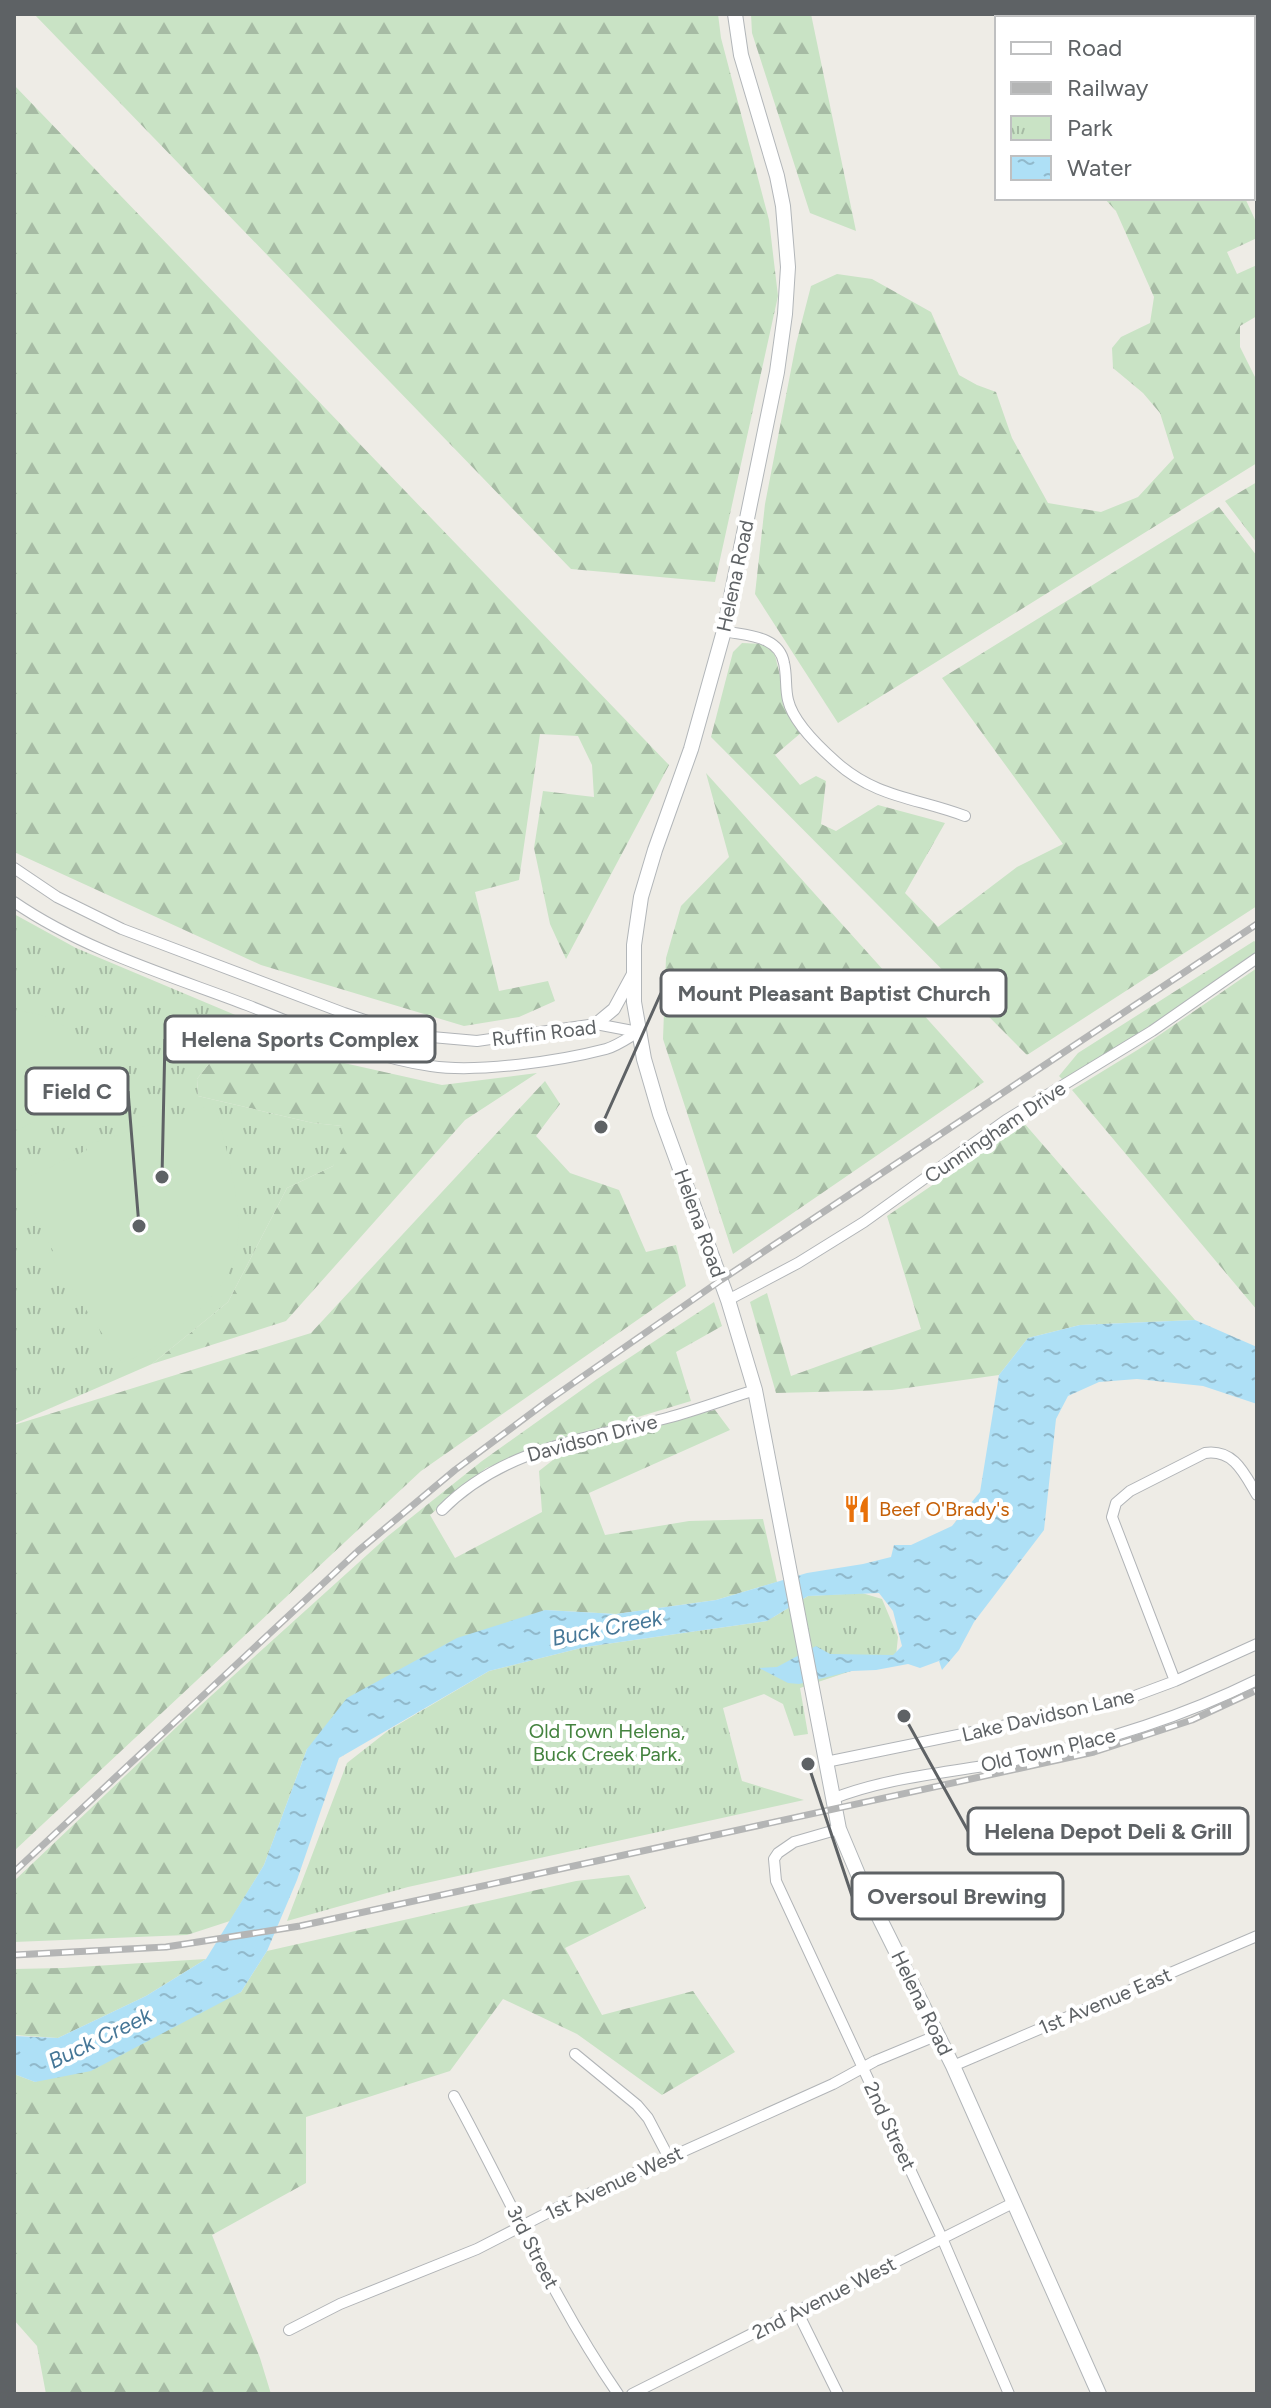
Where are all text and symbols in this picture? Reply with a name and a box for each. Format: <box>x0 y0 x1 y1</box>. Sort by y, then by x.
legend <box>995 16 1255 200</box>
text: Road <box>1067 33 1122 62</box>
text: Railway <box>1067 73 1149 102</box>
text: Park <box>1067 113 1113 142</box>
text: Water <box>1067 153 1132 182</box>
street label: Helena Road <box>711 518 759 634</box>
callout: Mount Pleasant Baptist Church <box>661 970 1006 1016</box>
text: Mount Pleasant Baptist Church <box>677 980 991 1007</box>
street label: Ruffin Road <box>490 1015 598 1051</box>
callout: Helena Sports Complex <box>165 1016 435 1062</box>
text: Helena Sports Complex <box>181 1026 419 1053</box>
callout: Field C <box>26 1068 128 1114</box>
street label: Cunningham Drive <box>920 1076 1070 1188</box>
text: Field C <box>42 1078 112 1105</box>
street label: Helena Road <box>669 1166 731 1280</box>
street label: Davidson Drive <box>524 1409 660 1467</box>
restaurant icon: Beef O'Brady's <box>842 1494 872 1524</box>
place label: Beef O'Brady's <box>879 1497 1010 1521</box>
water label: Buck Creek <box>550 1604 666 1652</box>
street label: Lake Davidson Lane <box>959 1683 1137 1747</box>
park label: Old Town Helena, Buck Creek Park. <box>529 1719 685 1766</box>
street label: Old Town Place <box>978 1723 1118 1777</box>
callout: Helena Depot Deli & Grill <box>968 1808 1248 1854</box>
text: Helena Depot Deli & Grill <box>984 1818 1232 1845</box>
callout: Oversoul Brewing <box>852 1873 1063 1919</box>
text: Oversoul Brewing <box>867 1883 1047 1910</box>
street label: Helena Road <box>886 1947 958 2059</box>
street label: 1st Avenue East <box>1035 1962 1175 2040</box>
water label: Buck Creek <box>44 2001 157 2075</box>
street label: 2nd Street <box>859 2078 921 2174</box>
street label: 1st Avenue West <box>541 2141 687 2225</box>
street label: 3rd Street <box>502 2201 564 2293</box>
street label: 2nd Avenue West <box>748 2251 900 2345</box>

